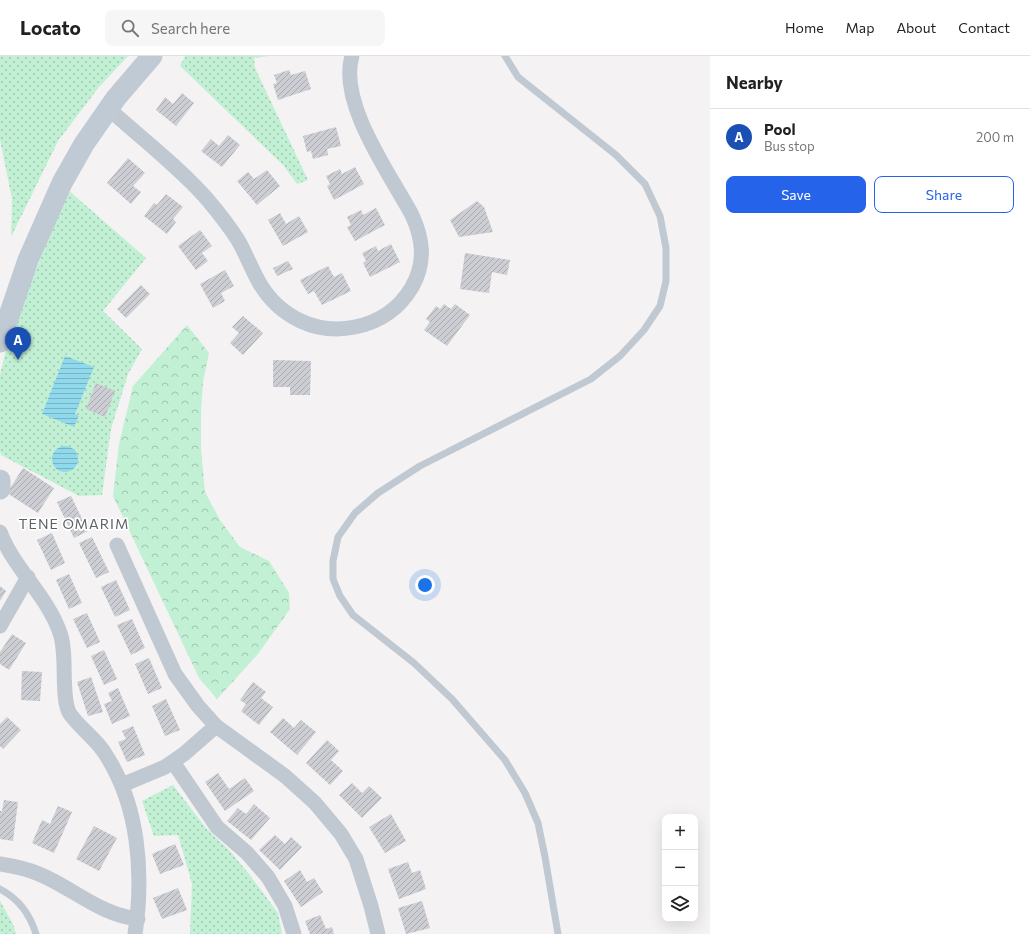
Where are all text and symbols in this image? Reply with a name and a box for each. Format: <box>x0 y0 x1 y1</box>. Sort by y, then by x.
search box <box>105 10 385 46</box>
text: Locato <box>20 16 81 39</box>
icon: search <box>119 17 141 39</box>
text: Search here <box>151 19 230 37</box>
text: Home <box>785 19 824 36</box>
text: Map <box>846 19 874 36</box>
text: About <box>896 19 936 36</box>
text: Contact <box>958 19 1010 36</box>
text: Nearby <box>726 72 783 93</box>
text: Pool <box>764 120 796 138</box>
text: A <box>734 129 744 145</box>
text: 200 m <box>976 129 1014 145</box>
text: Bus stop <box>764 138 815 154</box>
button: Save <box>726 176 866 213</box>
button: Share <box>874 176 1014 213</box>
pin: A <box>5 327 31 360</box>
district label: TENE OMARIM <box>19 515 129 532</box>
your location <box>415 575 435 595</box>
map controls <box>662 814 698 922</box>
button: + <box>662 814 698 850</box>
button: − <box>662 850 698 886</box>
button: layers <box>662 886 698 922</box>

